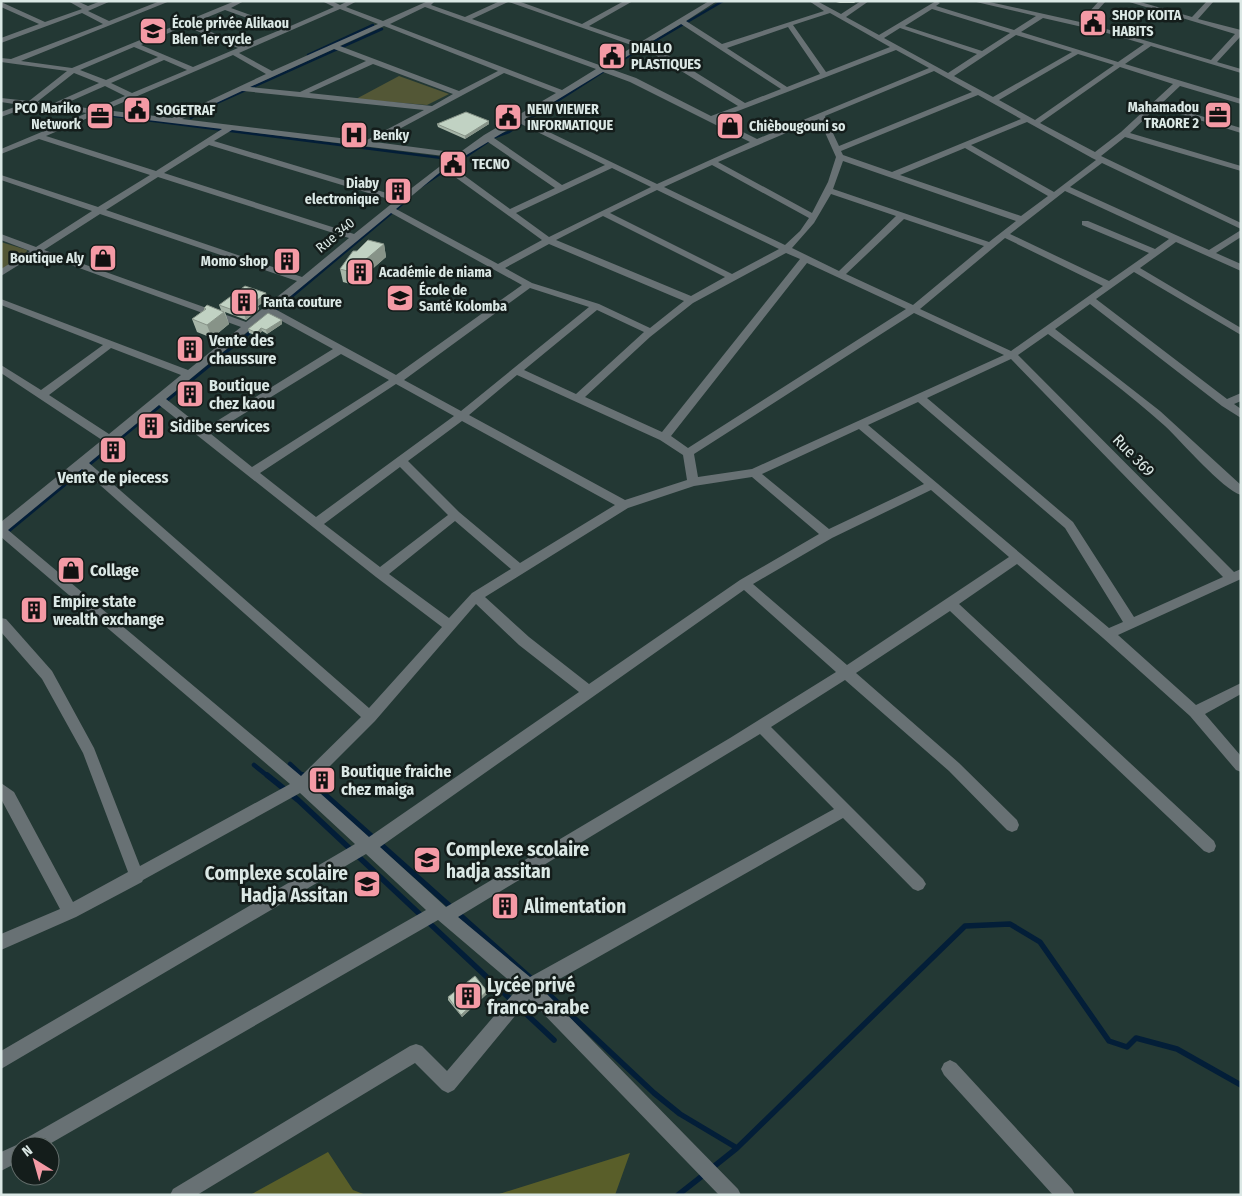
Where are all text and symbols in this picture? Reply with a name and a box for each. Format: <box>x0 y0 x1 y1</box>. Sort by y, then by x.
place label: SHOP KOITA HABITS <box>1112 7 1182 40</box>
public building icon: SHOP KOITA HABITS <box>1078 8 1108 38</box>
place label: École privée Alikaou Blen 1er cycle <box>172 14 289 48</box>
school or university icon: École privée Alikaou Blen 1er cycle <box>138 16 168 46</box>
place label: DIALLO PLASTIQUES <box>631 40 701 73</box>
public building icon: DIALLO PLASTIQUES <box>597 41 627 71</box>
public building icon: SOGETRAF <box>122 95 152 125</box>
place label: Mahamadou TRAORE 2 <box>1128 99 1200 132</box>
place label: PCO Mariko Network <box>14 100 82 133</box>
office icon: Mahamadou TRAORE 2 <box>1203 100 1233 130</box>
office icon: PCO Mariko Network <box>85 101 115 131</box>
place label: NEW VIEWER INFORMATIQUE <box>527 101 613 134</box>
place label: SOGETRAF <box>156 102 216 119</box>
public building icon: NEW VIEWER INFORMATIQUE <box>493 102 523 132</box>
shop icon: Chièbougouni so <box>715 111 745 141</box>
place label: Chièbougouni so <box>749 118 846 135</box>
hospital icon: Benky <box>339 120 369 150</box>
place label: Benky <box>373 127 409 144</box>
public building icon: TECNO <box>438 149 468 179</box>
place label: TECNO <box>472 156 510 173</box>
place label: Diaby electronique <box>305 175 379 208</box>
building icon: Diaby electronique <box>383 176 413 206</box>
street label: Rue 340 <box>312 214 358 257</box>
shop icon: Boutique Aly <box>88 243 118 273</box>
building icon: Momo shop <box>272 246 302 276</box>
place label: Boutique Aly <box>10 250 84 267</box>
place label: Momo shop <box>201 253 268 270</box>
building icon: Académie de niama <box>345 257 375 287</box>
place label: Académie de niama <box>378 264 492 281</box>
place label: École de Santé Kolomba <box>419 281 507 315</box>
school or university icon: École de Santé Kolomba <box>385 283 415 313</box>
building icon: Fanta couture <box>229 287 259 317</box>
place label: Fanta couture <box>263 294 342 311</box>
place label: Vente des chaussure <box>208 331 276 368</box>
building icon: Vente des chaussure <box>175 334 205 364</box>
place label: Boutique chez kaou <box>209 376 275 413</box>
building icon: Boutique chez kaou <box>175 379 205 409</box>
building icon: Sidibe services <box>136 411 166 441</box>
place label: Sidibe services <box>170 417 270 436</box>
street label: Rue 369 <box>1109 430 1159 481</box>
building icon: Vente de piecess <box>98 435 128 465</box>
place label: Vente de piecess <box>56 468 169 487</box>
shop icon: Collage <box>56 555 86 585</box>
place label: Collage <box>90 561 139 580</box>
place label: Empire state wealth exchange <box>53 592 164 629</box>
building icon: Empire state wealth exchange <box>19 595 49 625</box>
place label: Boutique fraiche chez maiga <box>341 762 451 799</box>
building icon: Boutique fraiche chez maiga <box>307 765 337 795</box>
place label: Complexe scolaire hadja assitan <box>446 838 590 883</box>
school or university icon: Complexe scolaire hadja assitan <box>412 845 442 875</box>
place label: Complexe scolaire Hadja Assitan <box>205 862 348 907</box>
school or university icon: Complexe scolaire Hadja Assitan <box>352 869 382 899</box>
building icon: Alimentation <box>490 891 520 921</box>
place label: Alimentation <box>523 895 626 918</box>
place label: Lycée privé franco-arabe <box>487 974 590 1019</box>
building icon: Lycée privé franco-arabe <box>453 981 483 1011</box>
north arrow <box>10 1136 60 1186</box>
text: N <box>19 1142 36 1160</box>

